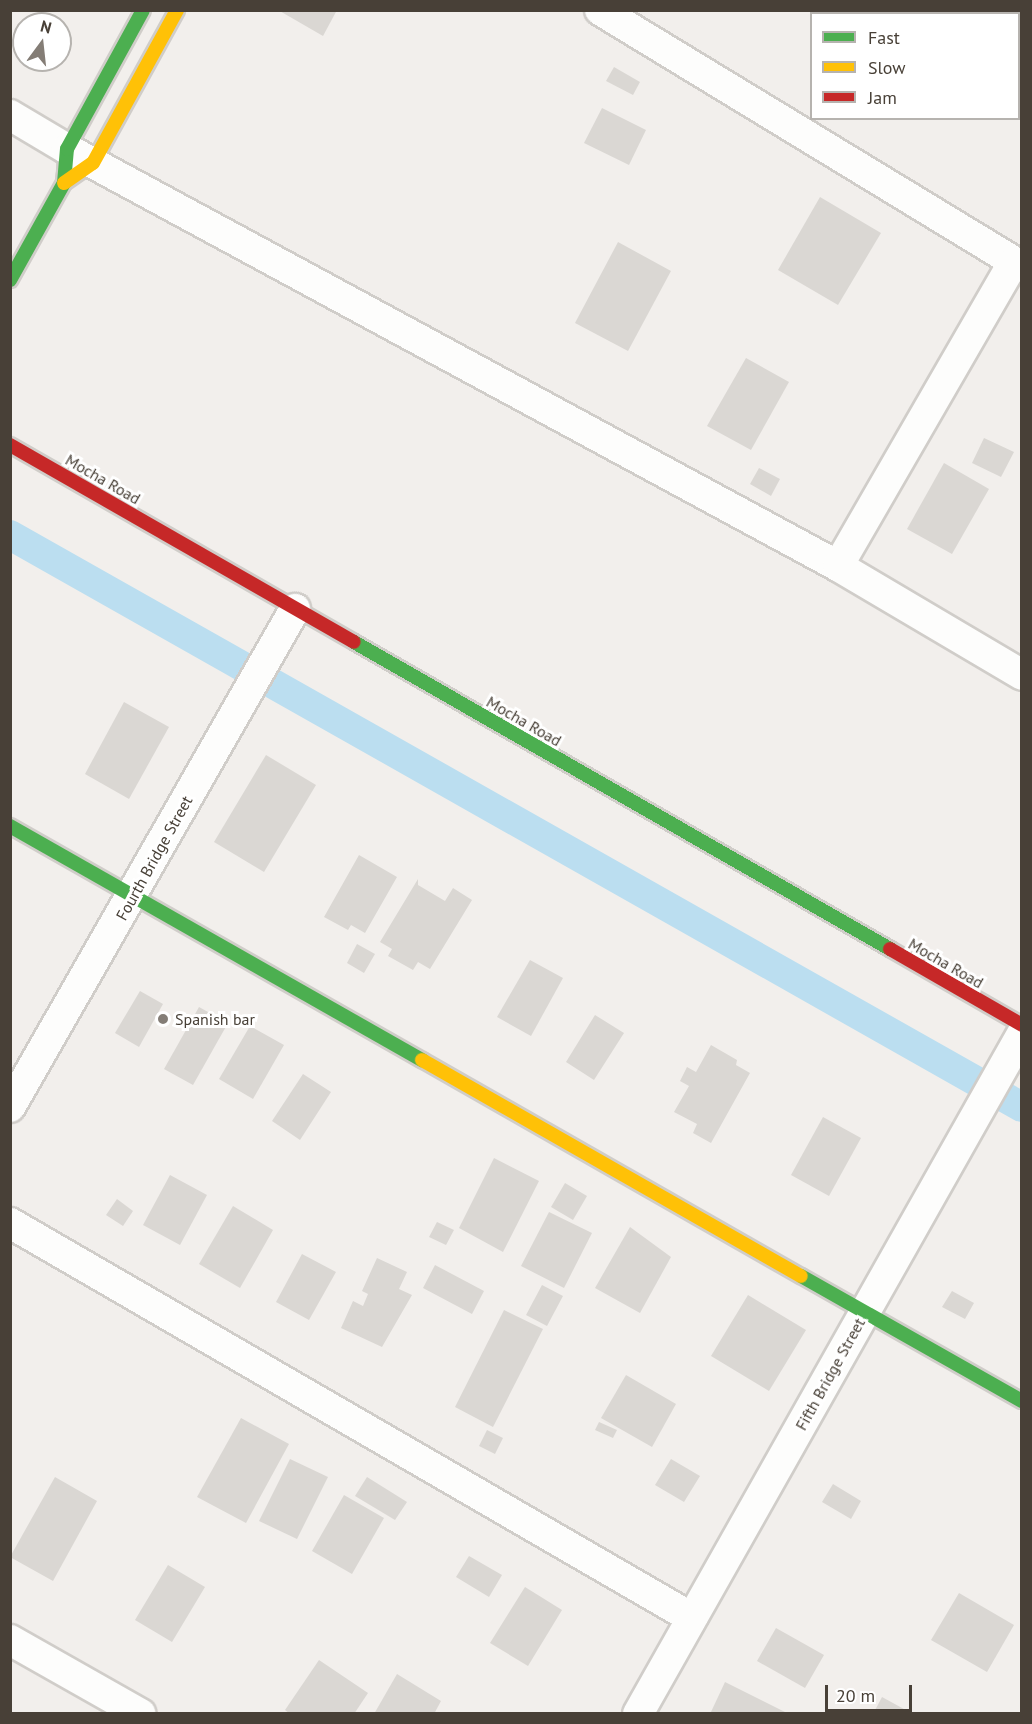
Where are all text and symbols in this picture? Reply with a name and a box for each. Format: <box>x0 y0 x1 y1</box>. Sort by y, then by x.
north arrow <box>12 12 72 72</box>
legend <box>810 12 1020 120</box>
text: N <box>38 16 54 38</box>
text: Fast <box>868 26 900 49</box>
text: Slow <box>868 56 906 79</box>
text: Jam <box>868 86 897 109</box>
street label: Mocha Road <box>62 450 144 508</box>
street label: Mocha Road <box>483 692 565 750</box>
street label: Fourth Bridge Street <box>112 792 196 924</box>
street label: Mocha Road <box>905 934 987 992</box>
place label: Spanish bar <box>175 1009 255 1029</box>
marker: Spanish bar <box>156 1012 170 1026</box>
street label: Fifth Bridge Street <box>791 1315 869 1433</box>
scale bar <box>828 1673 915 1711</box>
text: 20 m <box>836 1684 875 1707</box>

